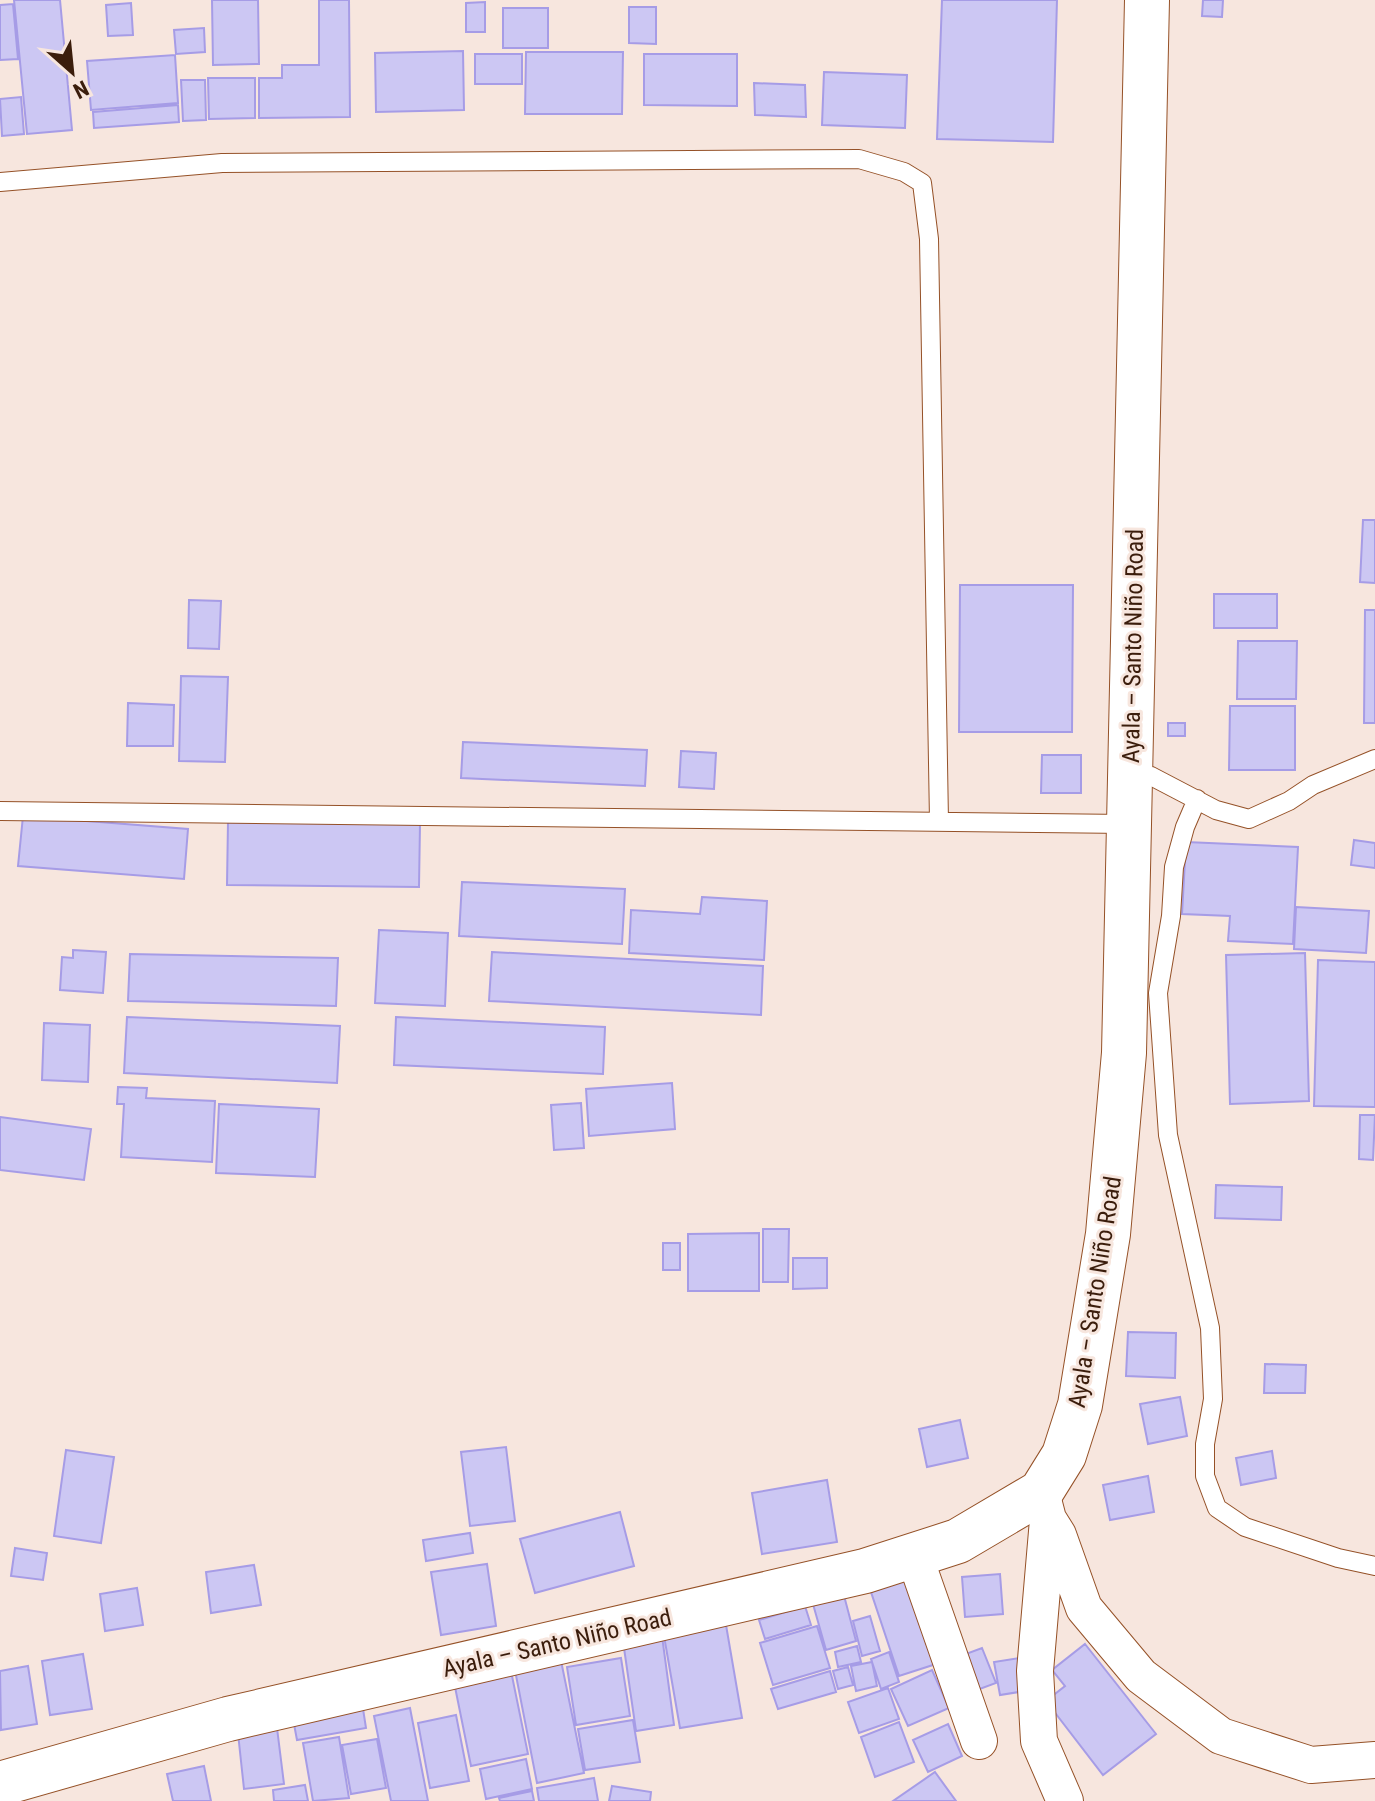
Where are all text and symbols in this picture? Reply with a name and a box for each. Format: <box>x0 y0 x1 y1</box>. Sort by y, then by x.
north arrow <box>32 32 112 112</box>
text: N <box>69 75 93 104</box>
street label: Ayala – Santo Niño Road <box>1117 529 1149 763</box>
street label: Ayala – Santo Niño Road <box>1063 1174 1127 1410</box>
street label: Ayala – Santo Niño Road <box>440 1603 674 1683</box>

